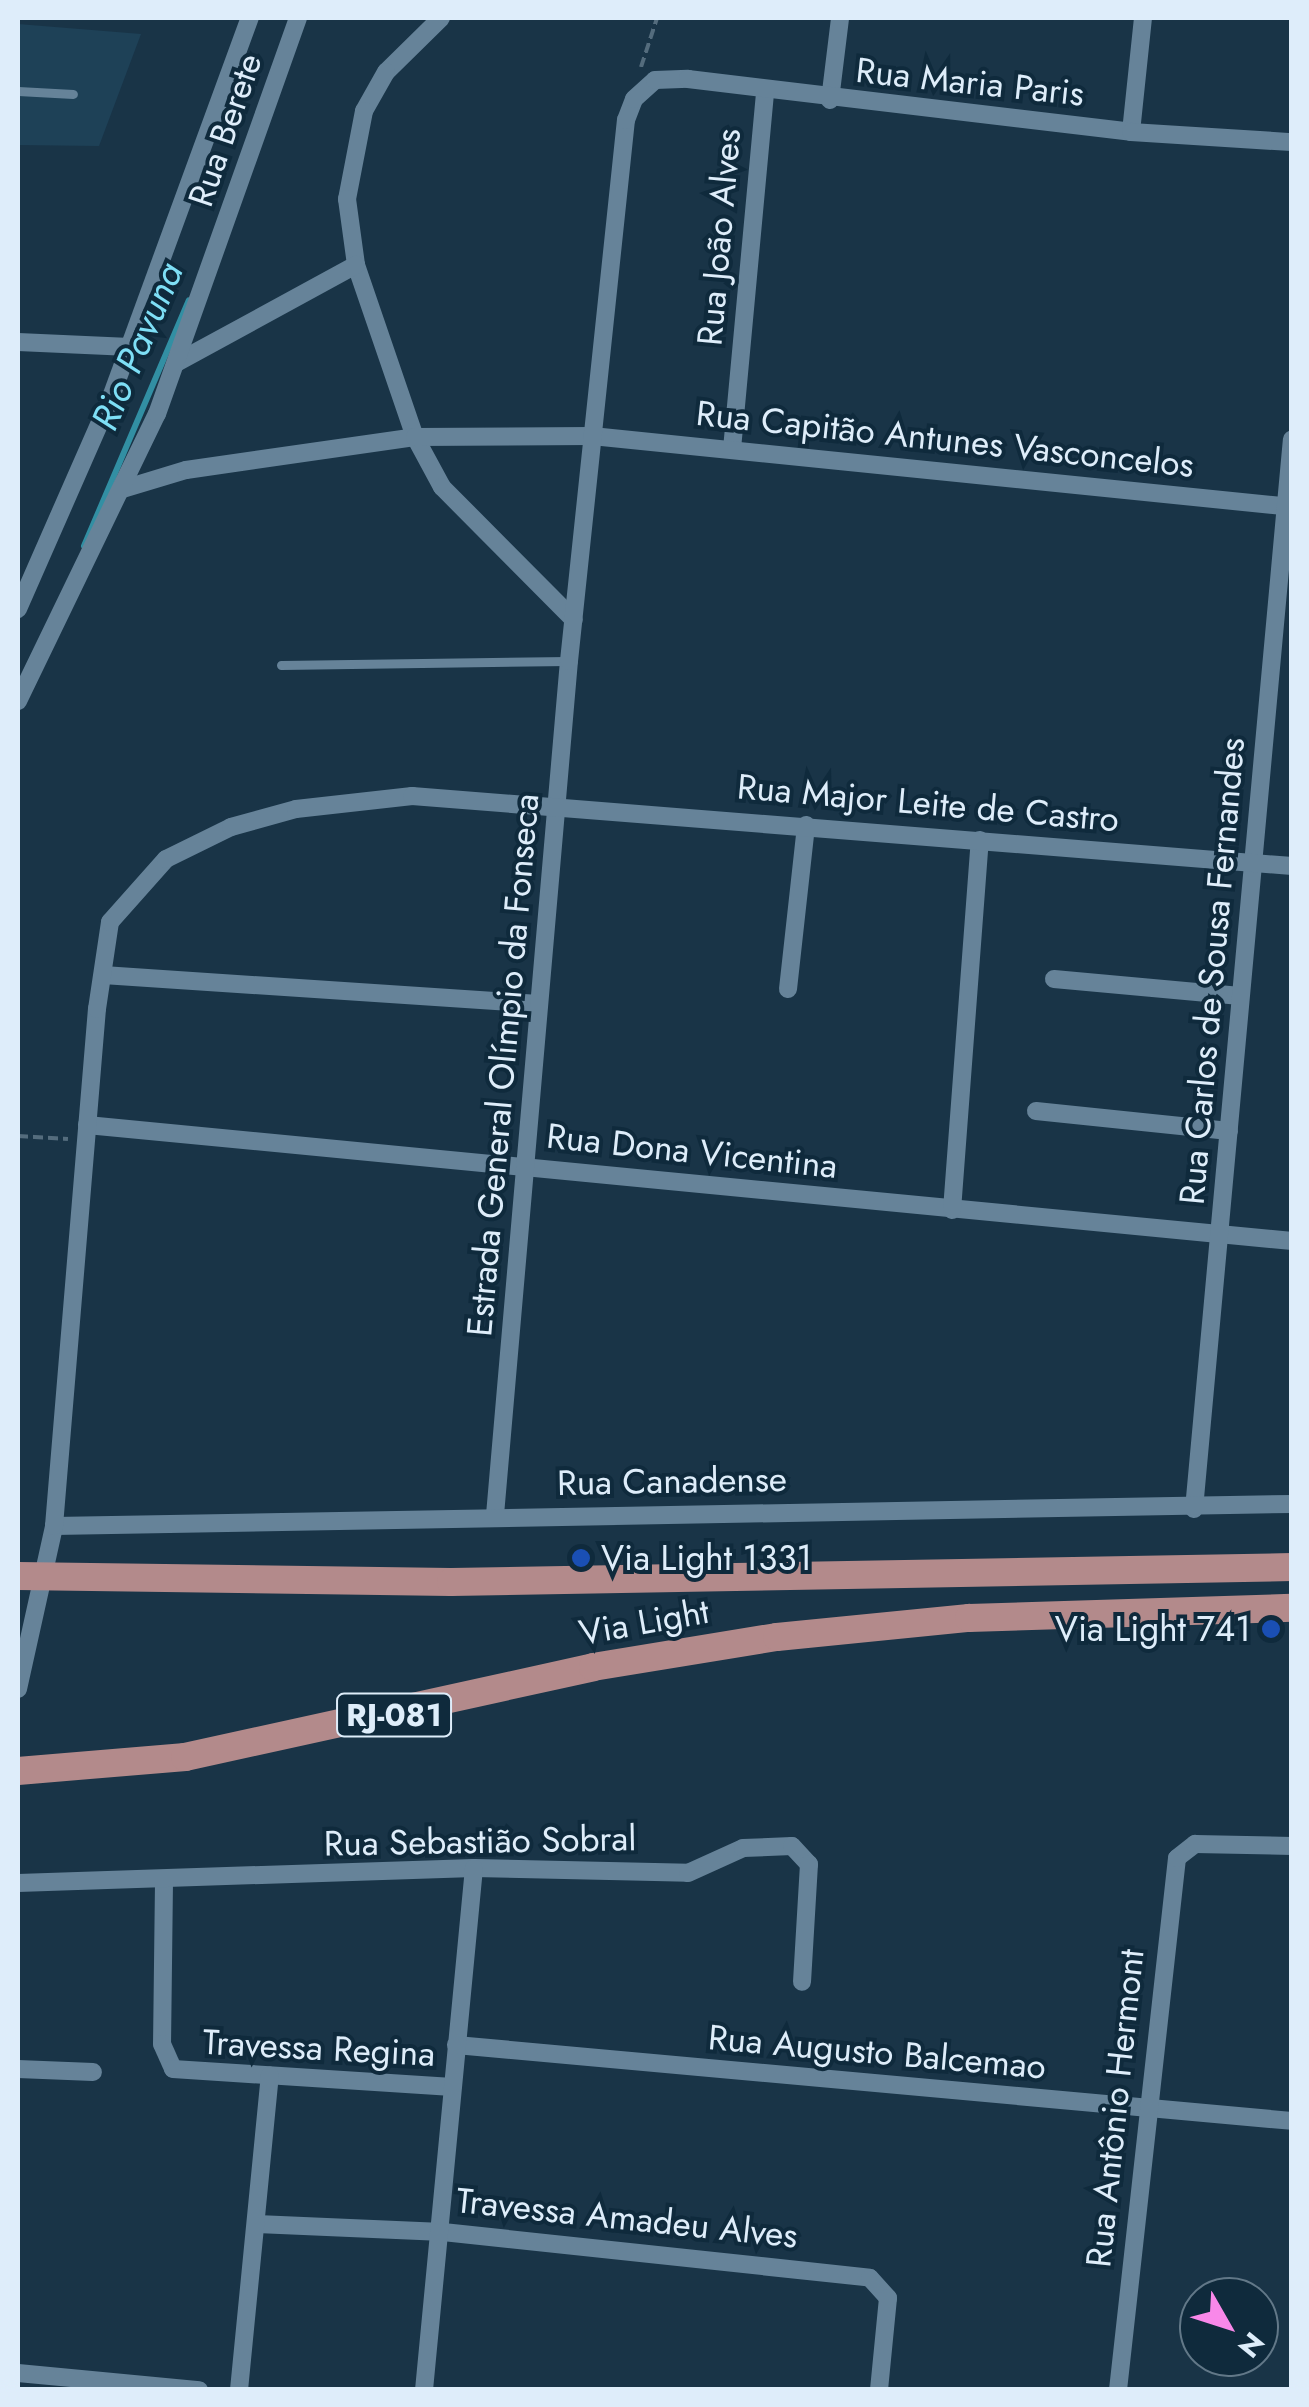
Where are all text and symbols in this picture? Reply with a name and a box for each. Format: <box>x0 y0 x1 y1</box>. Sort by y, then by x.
street label: Rua Berete <box>179 48 271 212</box>
street label: Rua Maria Paris <box>854 49 1086 115</box>
street label: Rua João Alves <box>689 127 749 347</box>
water label: Rio Pavuna <box>81 255 193 437</box>
street label: Rua Capitão Antunes Vasconcelos <box>694 392 1196 486</box>
street label: Rua Carlos de Sousa Fernandes <box>1171 736 1253 1206</box>
street label: Rua Major Leite de Castro <box>735 765 1121 841</box>
street label: Estrada General Olímpio da Fonseca <box>458 792 548 1338</box>
street label: Rua Dona Vicentina <box>545 1115 839 1187</box>
street label: Rua Canadense <box>557 1458 787 1504</box>
place label: Via Light 1331 <box>601 1537 812 1579</box>
marker: Via Light 1331 <box>570 1547 592 1569</box>
street label: Via Light <box>576 1590 712 1654</box>
place label: Via Light 741 <box>1055 1608 1251 1650</box>
marker: Via Light 741 <box>1260 1618 1282 1640</box>
road number: RJ-081 <box>334 1688 454 1742</box>
street label: Rua Sebastião Sobral <box>323 1817 637 1865</box>
street label: Rua Antônio Hermont <box>1077 1947 1153 2269</box>
street label: Rua Augusto Balcemao <box>706 2016 1048 2088</box>
street label: Travessa Regina <box>202 2021 436 2075</box>
street label: Travessa Amadeu Alves <box>454 2179 800 2257</box>
north arrow <box>1179 2277 1279 2377</box>
text: N <box>1228 2323 1274 2366</box>

